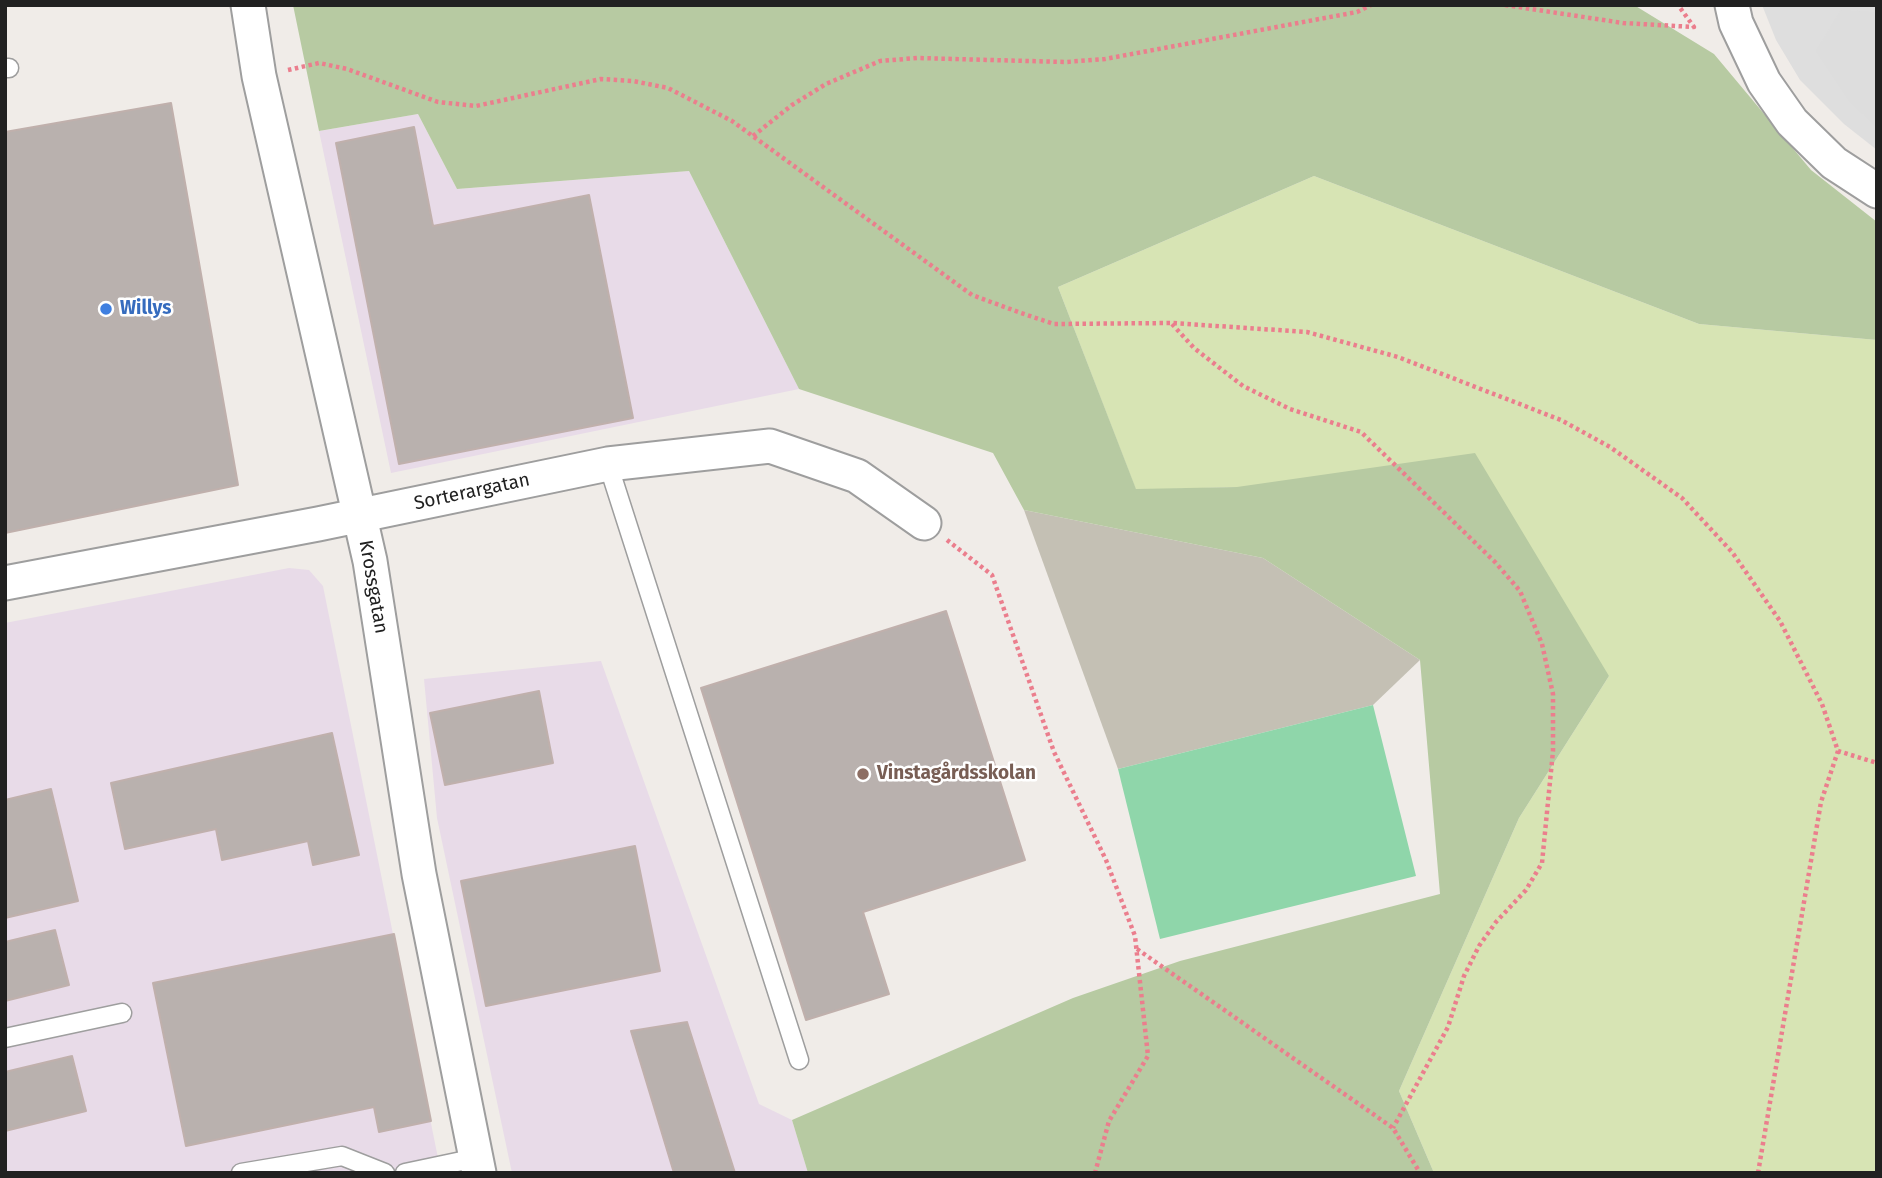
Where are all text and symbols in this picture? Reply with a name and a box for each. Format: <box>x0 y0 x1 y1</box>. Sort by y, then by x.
place label: Willys <box>120 298 171 320</box>
marker: Willys <box>98 301 114 317</box>
street label: Sorterargatan <box>412 469 532 515</box>
street label: Krossgatan <box>354 538 392 636</box>
place label: Vinstagårdsskolan <box>877 763 1036 785</box>
marker: Vinstagårdsskolan <box>855 766 871 782</box>

